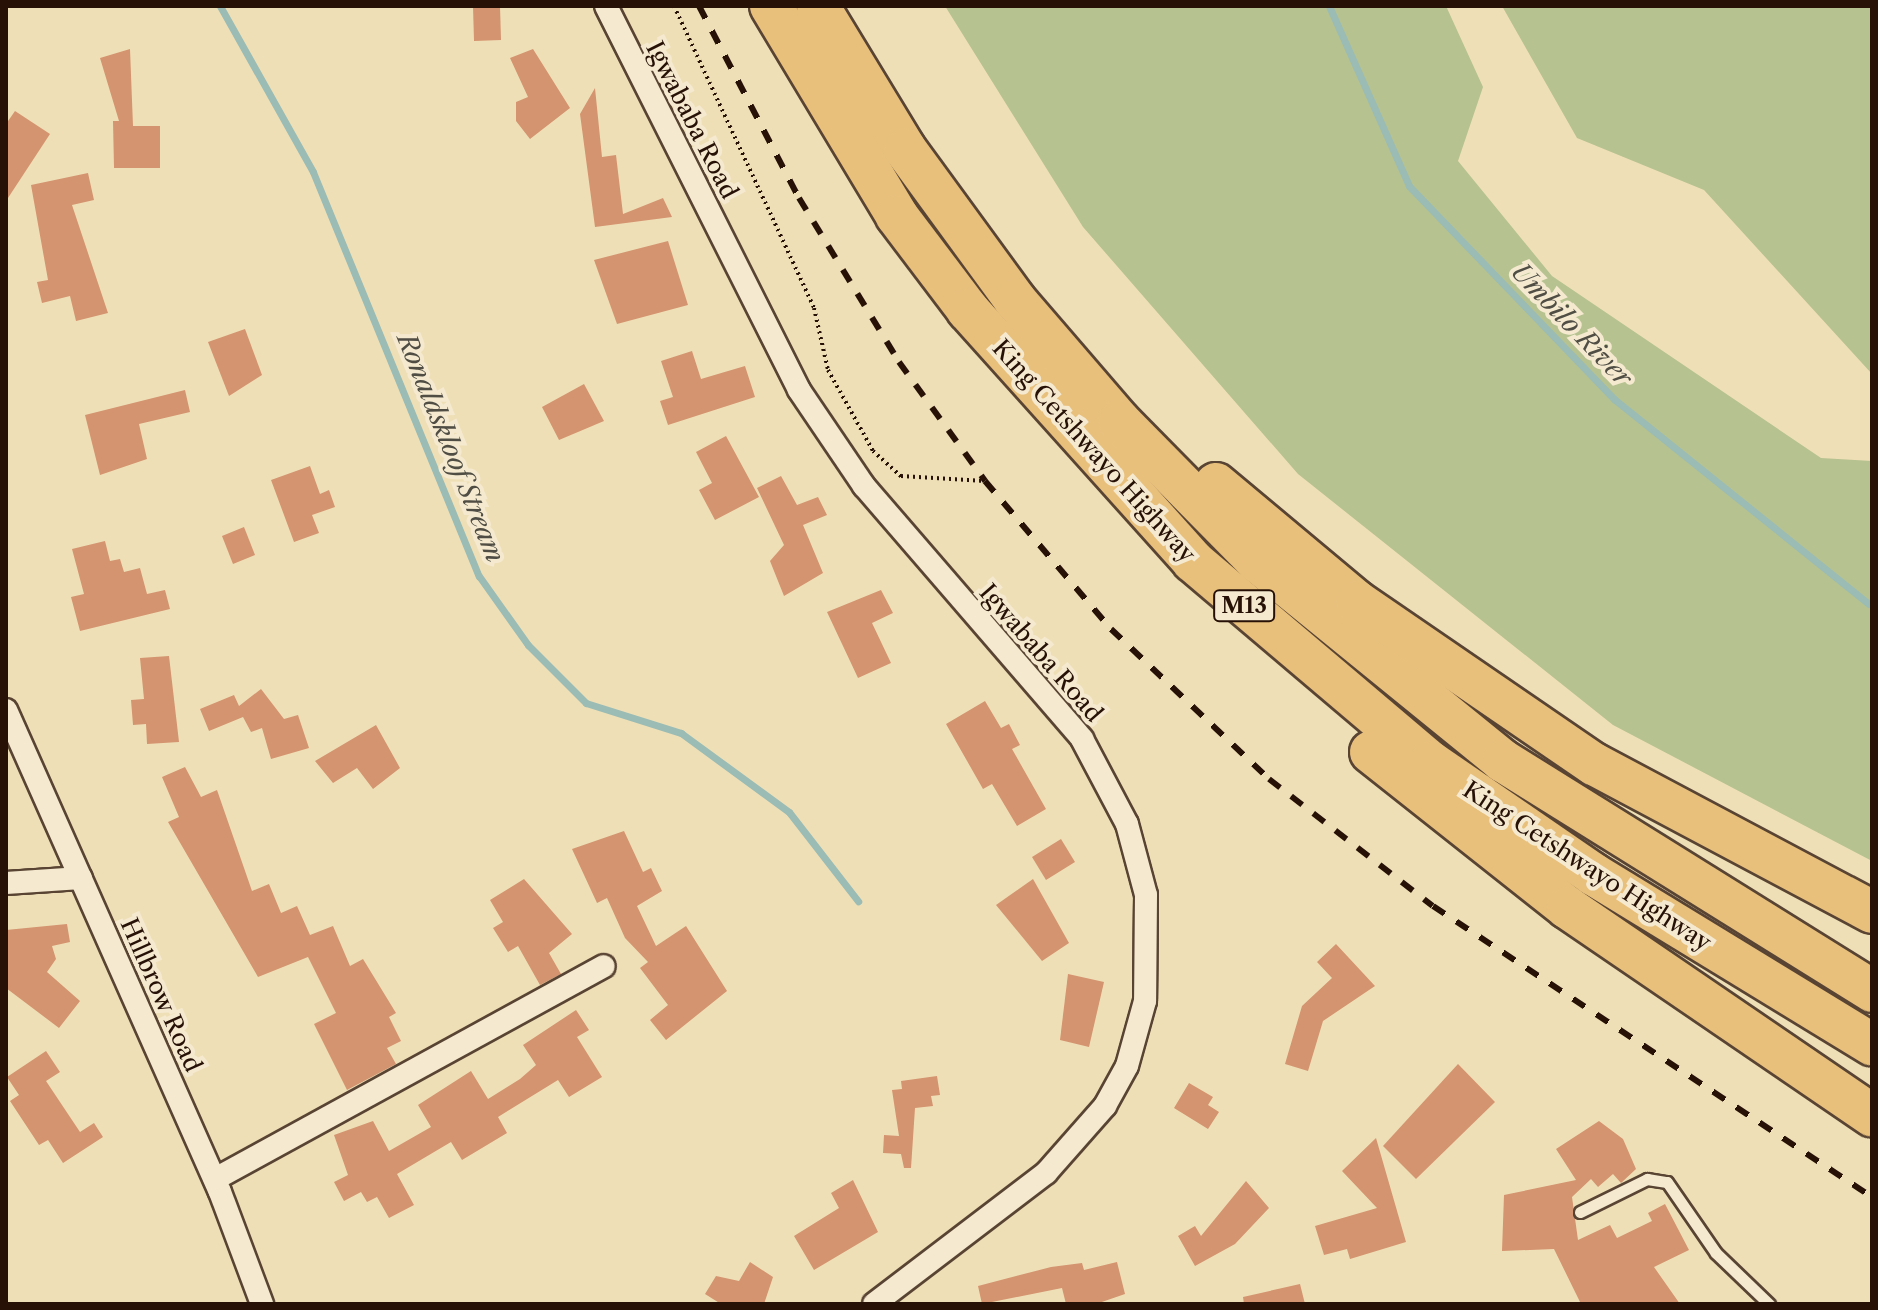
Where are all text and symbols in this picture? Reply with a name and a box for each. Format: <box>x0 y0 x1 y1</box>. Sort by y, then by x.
street label: Igwababa Road <box>640 36 744 204</box>
water label: Umbilo River <box>1504 256 1638 394</box>
water label: Ronaldskloof Stream <box>390 329 510 567</box>
street label: King Cetshwayo Highway <box>986 334 1202 568</box>
street label: Igwababa Road <box>973 578 1109 728</box>
road number: M13 <box>1212 588 1276 624</box>
street label: King Cetshwayo Highway <box>1458 775 1716 957</box>
street label: Hillbrow Road <box>114 913 208 1077</box>

